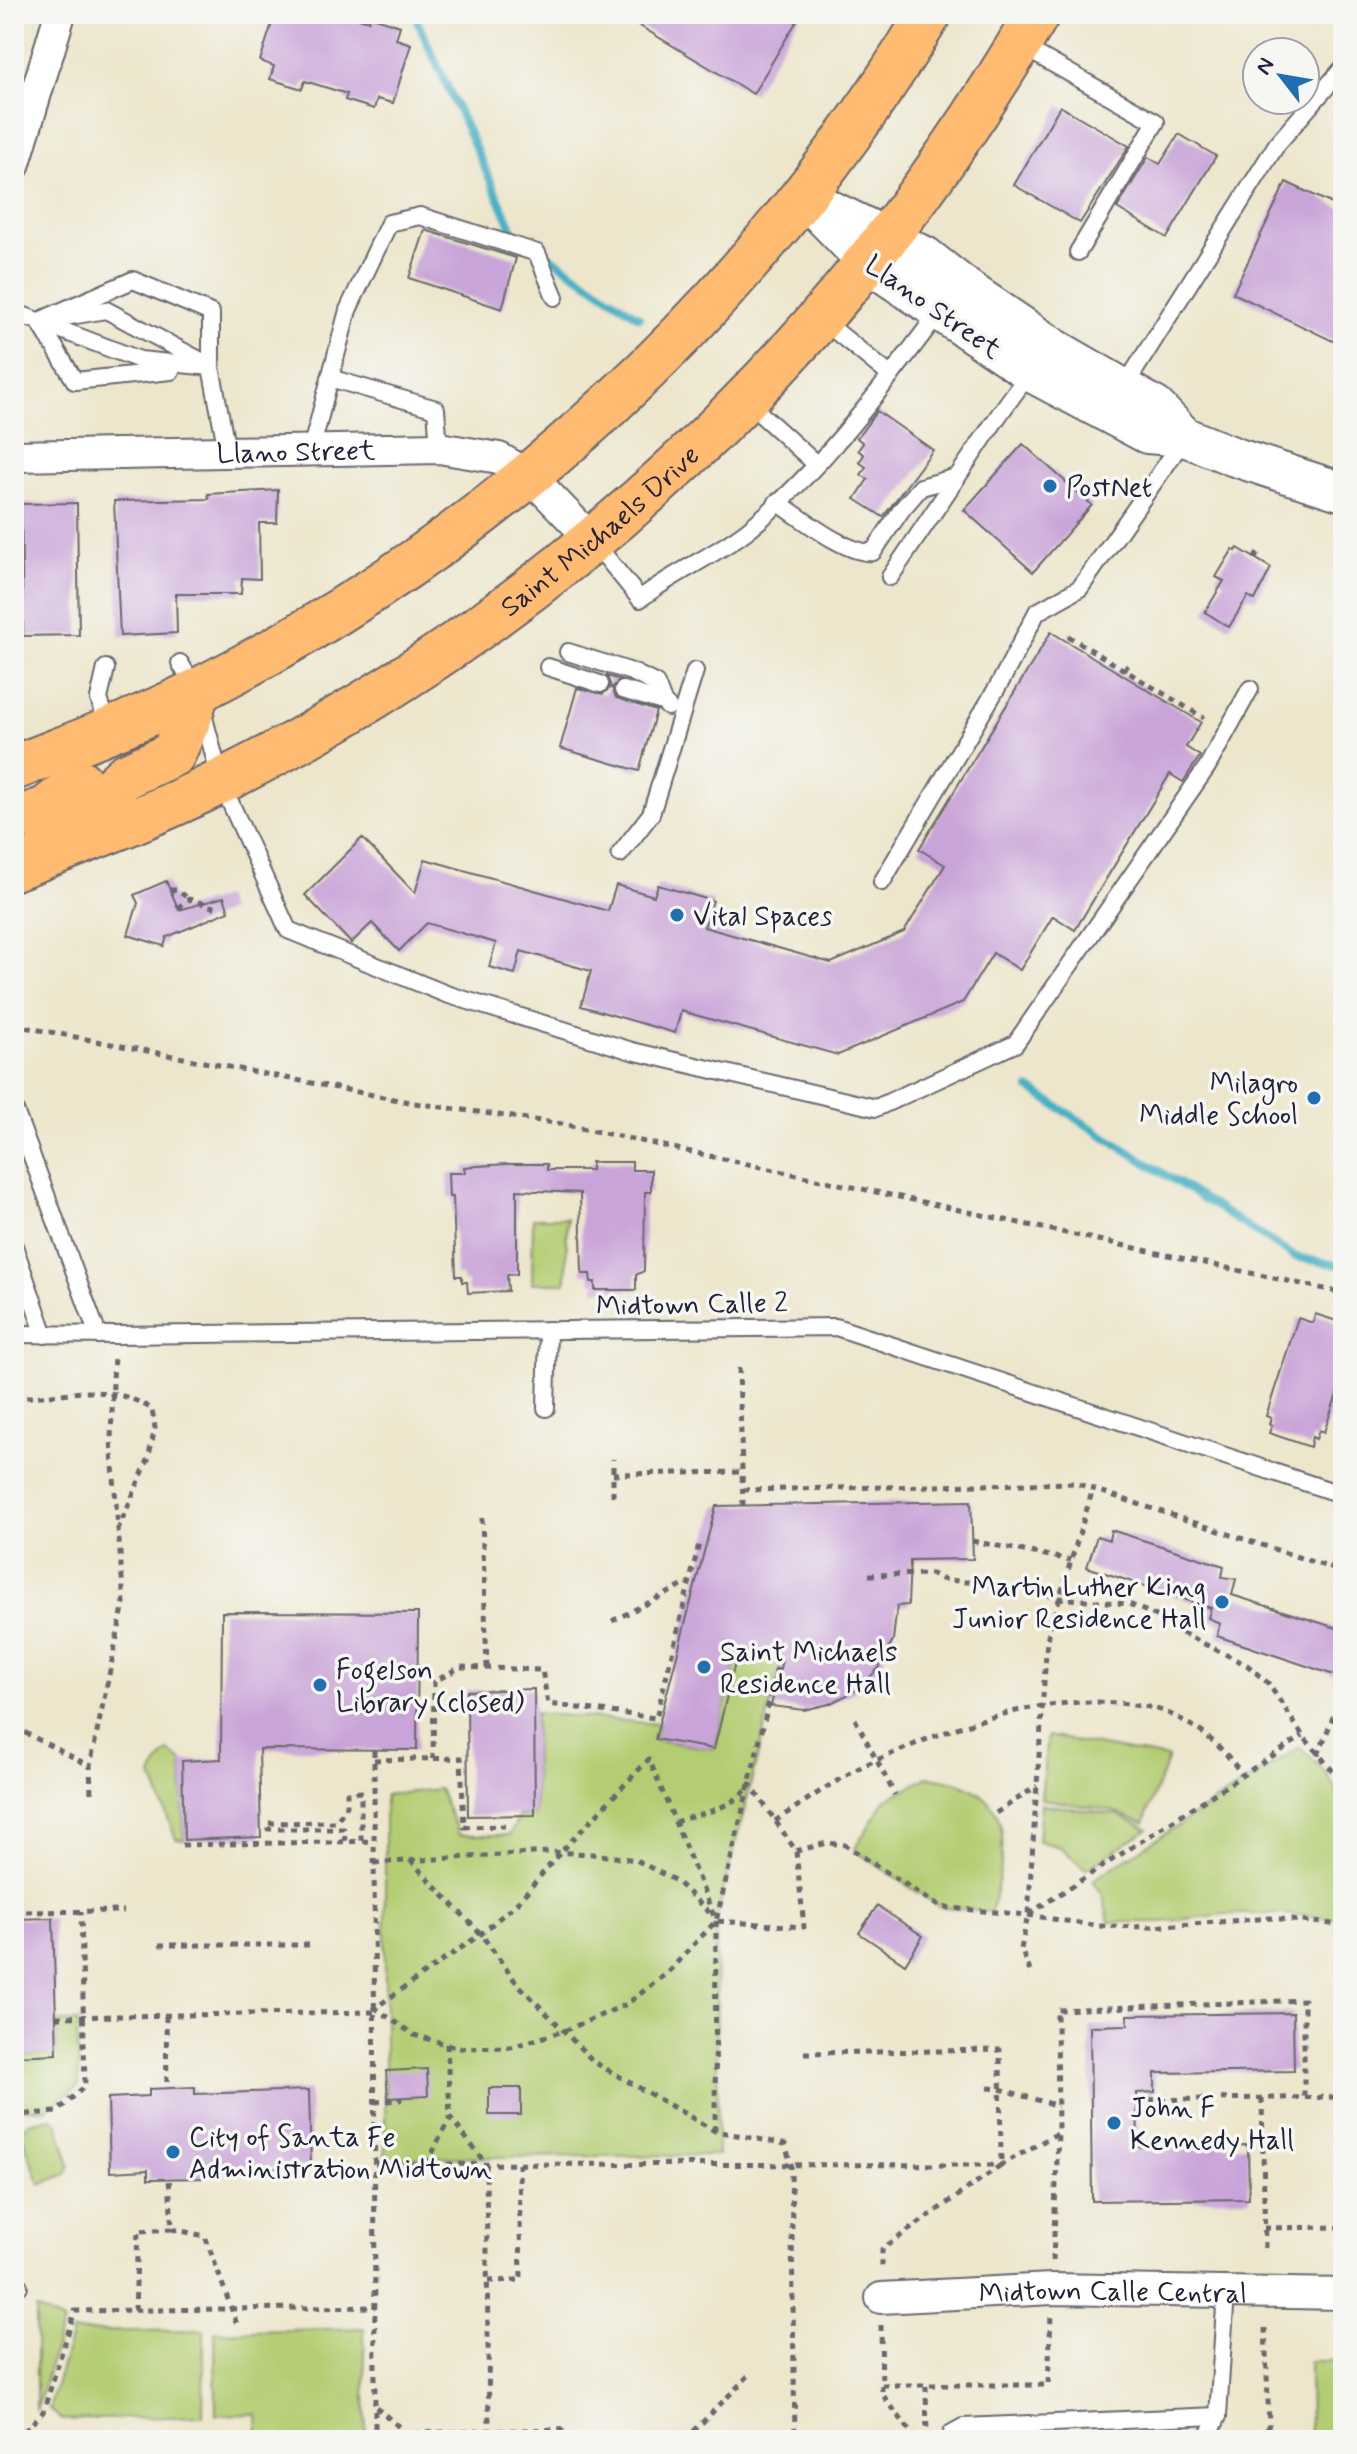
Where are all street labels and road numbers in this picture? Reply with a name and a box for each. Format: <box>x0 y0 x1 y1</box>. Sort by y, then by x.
street label: Llano Street <box>857 247 1009 369</box>
street label: Llano Street <box>216 433 376 473</box>
street label: Saint Michaels Drive <box>494 438 709 626</box>
street label: Midtown Calle 2 <box>596 1285 789 1326</box>
street label: Midtown Calle Central <box>978 2273 1247 2314</box>

